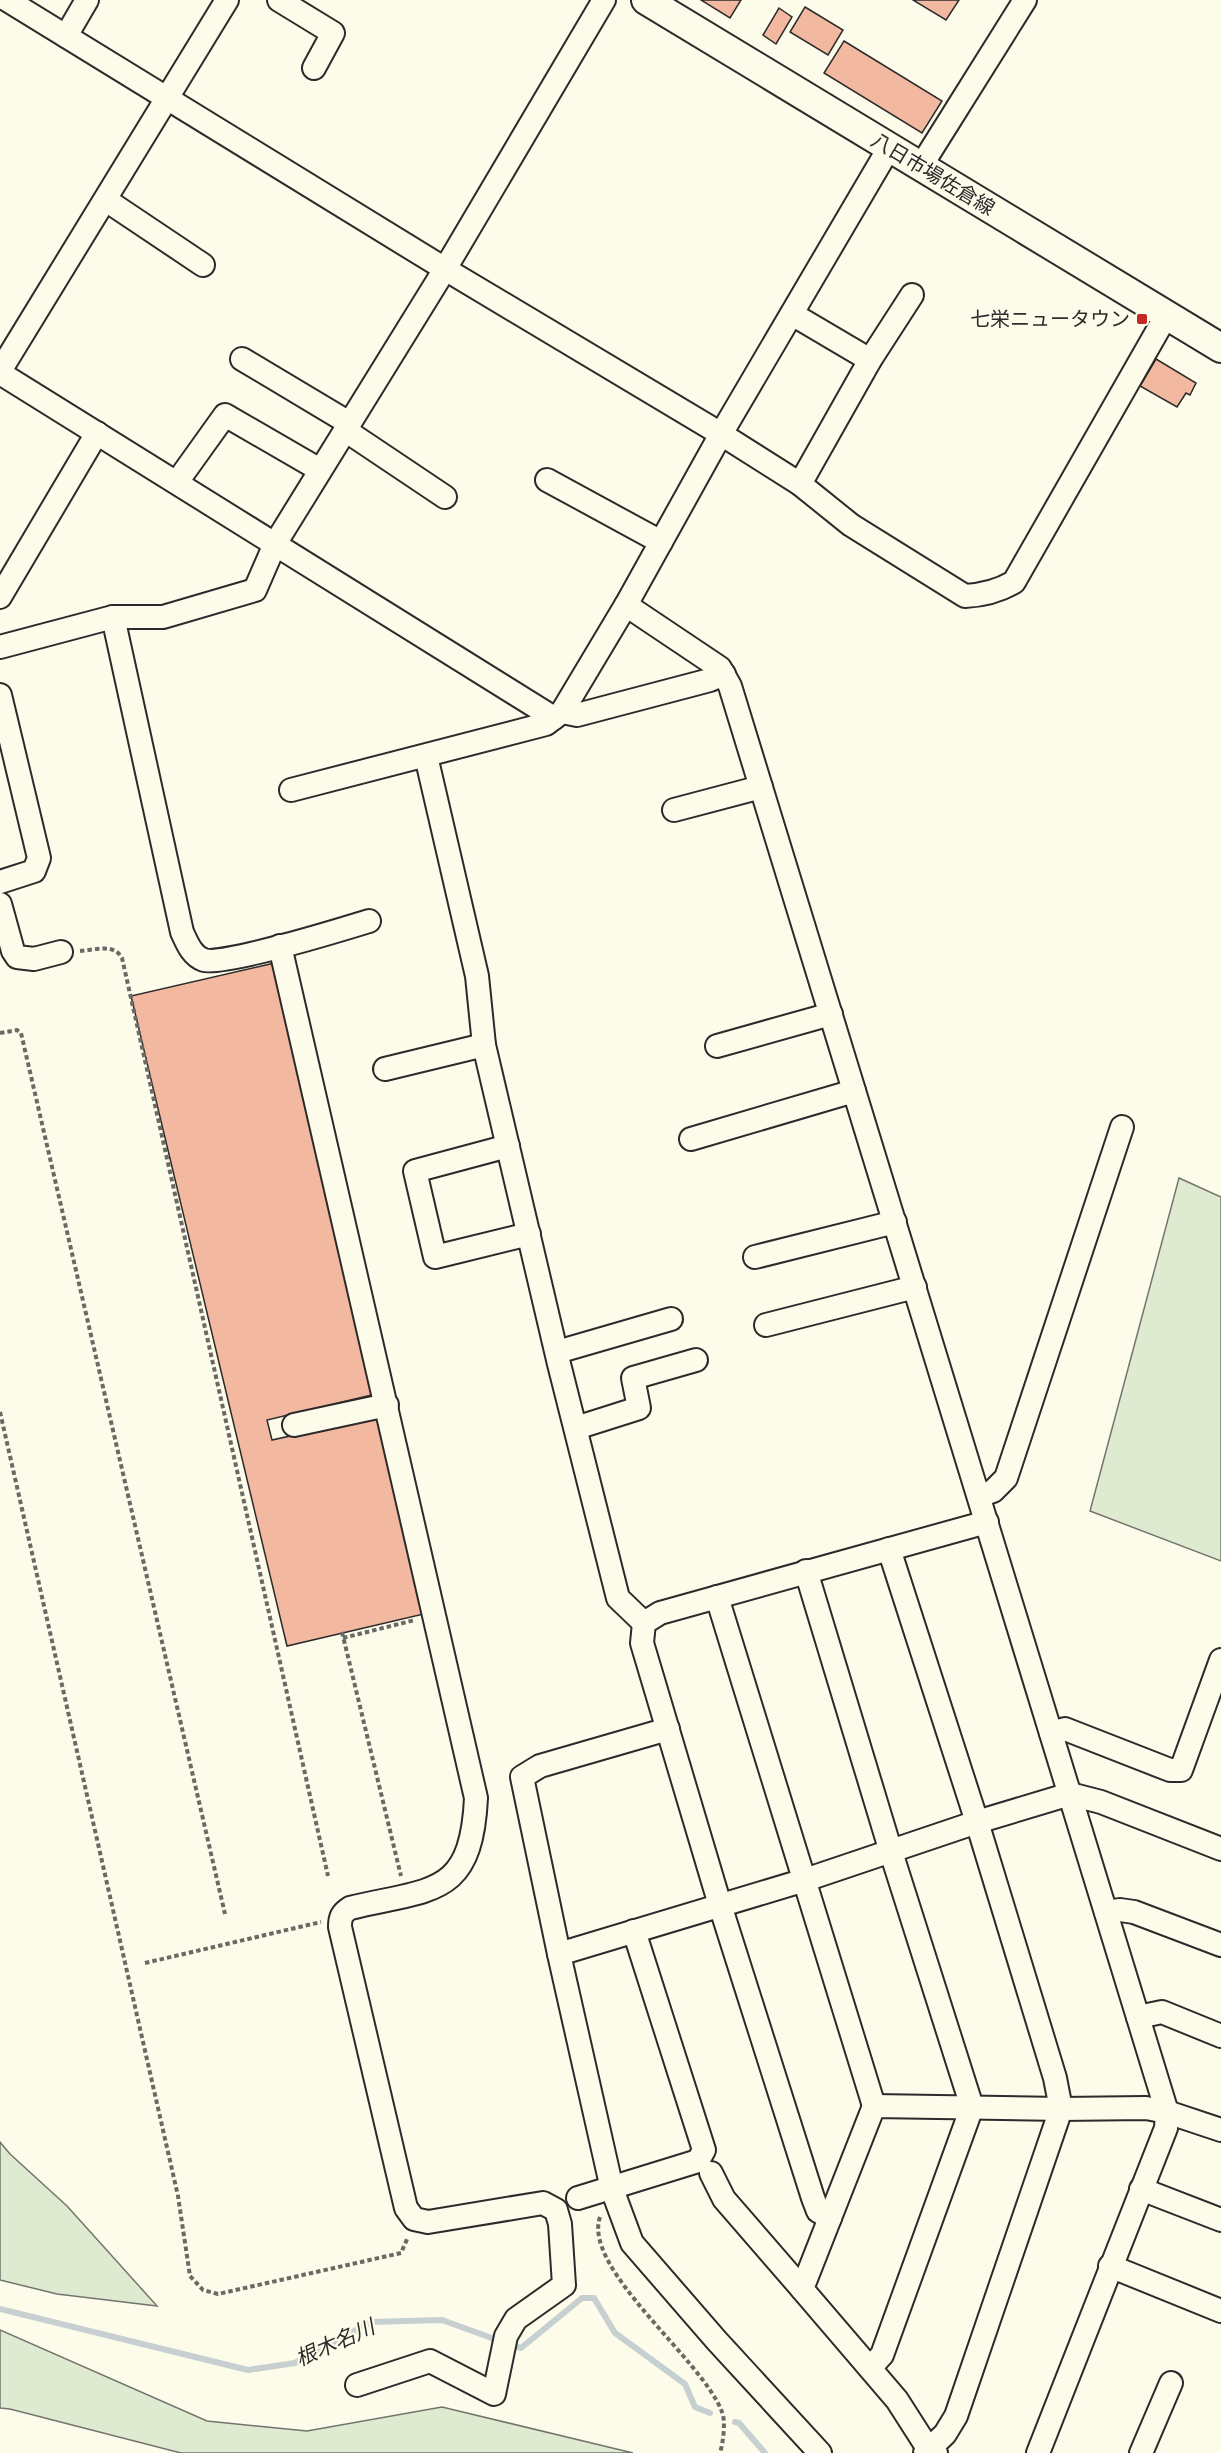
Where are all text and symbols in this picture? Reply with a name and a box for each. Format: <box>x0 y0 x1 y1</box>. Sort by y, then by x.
street label: 八日市場佐倉線 <box>867 128 999 220</box>
place label: 七栄ニュータウン <box>970 307 1130 331</box>
marker: 七栄ニュータウン <box>1135 312 1149 326</box>
water label: 根木名川 <box>291 2313 380 2372</box>

